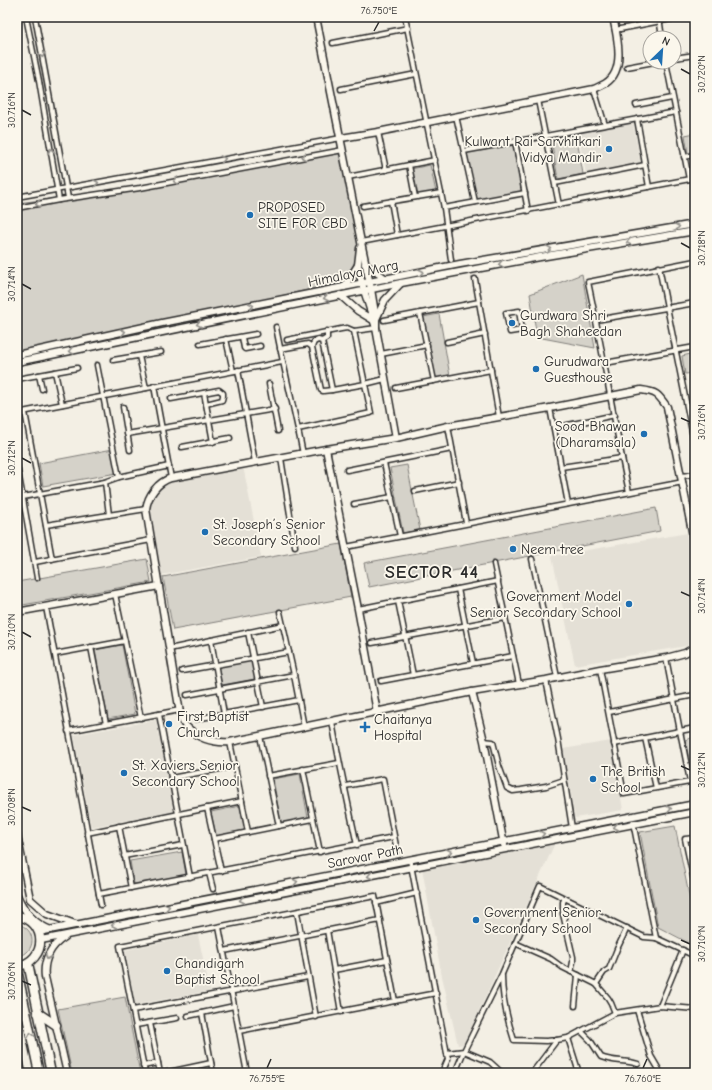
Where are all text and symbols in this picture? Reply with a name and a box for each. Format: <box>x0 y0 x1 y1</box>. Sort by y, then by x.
text: 76.750°E <box>361 5 397 17</box>
north arrow <box>642 30 682 70</box>
text: N <box>660 34 672 49</box>
one-way arrow <box>37 52 46 58</box>
text: 30.720°N <box>696 55 708 93</box>
text: 30.716°N <box>6 92 18 128</box>
place label: Kulwant Rai Sarvhitkari Vidya Mandir <box>464 133 601 166</box>
marker: Kulwant Rai Sarvhitkari Vidya Mandir <box>604 144 614 154</box>
one-way arrow <box>47 148 56 155</box>
one-way arrow <box>301 153 307 161</box>
one-way arrow <box>220 156 227 164</box>
one-way arrow <box>173 176 179 185</box>
one-way arrow <box>92 179 99 188</box>
one-way arrow <box>35 199 41 207</box>
place label: PROPOSED SITE FOR CBD <box>258 199 348 232</box>
marker: PROPOSED SITE FOR CBD <box>245 210 255 220</box>
one-way arrow <box>674 223 680 231</box>
text: 30.718°N <box>696 230 708 266</box>
one-way arrow <box>626 237 632 246</box>
one-way arrow <box>546 245 552 254</box>
street label: Himalaya Marg <box>306 256 400 291</box>
one-way arrow <box>498 260 504 268</box>
text: 30.714°N <box>6 266 18 302</box>
one-way arrow <box>418 268 424 277</box>
one-way arrow <box>323 293 329 302</box>
one-way arrow <box>248 302 254 310</box>
place label: Gurdwara Shri Bagh Shaheedan <box>520 307 622 340</box>
marker: Gurdwara Shri Bagh Shaheedan <box>507 318 517 328</box>
one-way arrow <box>195 320 202 328</box>
one-way arrow <box>120 328 127 336</box>
one-way arrow <box>68 346 74 354</box>
place label: Gurudwara Guesthouse <box>544 353 613 386</box>
marker: Gurudwara Guesthouse <box>531 364 541 374</box>
text: 30.716°N <box>696 404 708 440</box>
place label: Sood Bhawan (Dharamsala) <box>555 418 636 451</box>
marker: Sood Bhawan (Dharamsala) <box>639 429 649 439</box>
text: 30.712°N <box>6 440 18 476</box>
place label: St. Joseph’s Senior Secondary School <box>213 516 325 549</box>
marker: St. Joseph’s Senior Secondary School <box>200 527 210 537</box>
place label: Neem tree <box>521 541 584 558</box>
marker: Neem tree <box>508 544 518 554</box>
district label: SECTOR 44 <box>385 562 479 583</box>
text: 30.714°N <box>696 578 708 614</box>
place label: Government Model Senior Secondary School <box>470 588 621 621</box>
marker: Government Model Senior Secondary School <box>624 599 634 609</box>
text: 30.710°N <box>6 614 18 650</box>
place label: First Baptist Church <box>177 708 250 741</box>
place label: Chaitanya Hospital <box>374 711 432 744</box>
marker: First Baptist Church <box>164 719 174 729</box>
marker: Chaitanya Hospital <box>359 721 371 733</box>
text: 30.712°N <box>696 752 708 788</box>
place label: St. Xaviers Senior Secondary School <box>132 757 240 790</box>
place label: The British School <box>601 763 665 796</box>
marker: St. Xaviers Senior Secondary School <box>119 768 129 778</box>
marker: The British School <box>588 774 598 784</box>
text: 30.708°N <box>6 788 18 826</box>
one-way arrow <box>666 805 672 814</box>
one-way arrow <box>612 823 619 831</box>
one-way arrow <box>538 830 545 839</box>
street label: Sarovar Path <box>326 841 404 872</box>
one-way arrow <box>445 849 452 857</box>
one-way arrow <box>366 871 373 879</box>
one-way arrow <box>292 879 298 887</box>
one-way arrow <box>239 896 245 904</box>
one-way arrow <box>164 904 170 912</box>
place label: Government Senior Secondary School <box>484 904 601 937</box>
marker: Government Senior Secondary School <box>471 915 481 925</box>
one-way arrow <box>111 921 118 929</box>
text: 30.710°N <box>696 926 708 962</box>
one-way arrow <box>45 952 53 960</box>
place label: Chandigarh Baptist School <box>175 955 260 988</box>
text: 30.706°N <box>6 962 18 1000</box>
marker: Chandigarh Baptist School <box>162 966 172 976</box>
one-way arrow <box>27 1032 35 1038</box>
text: 76.755°E <box>249 1073 285 1085</box>
text: 76.760°E <box>625 1073 661 1085</box>

